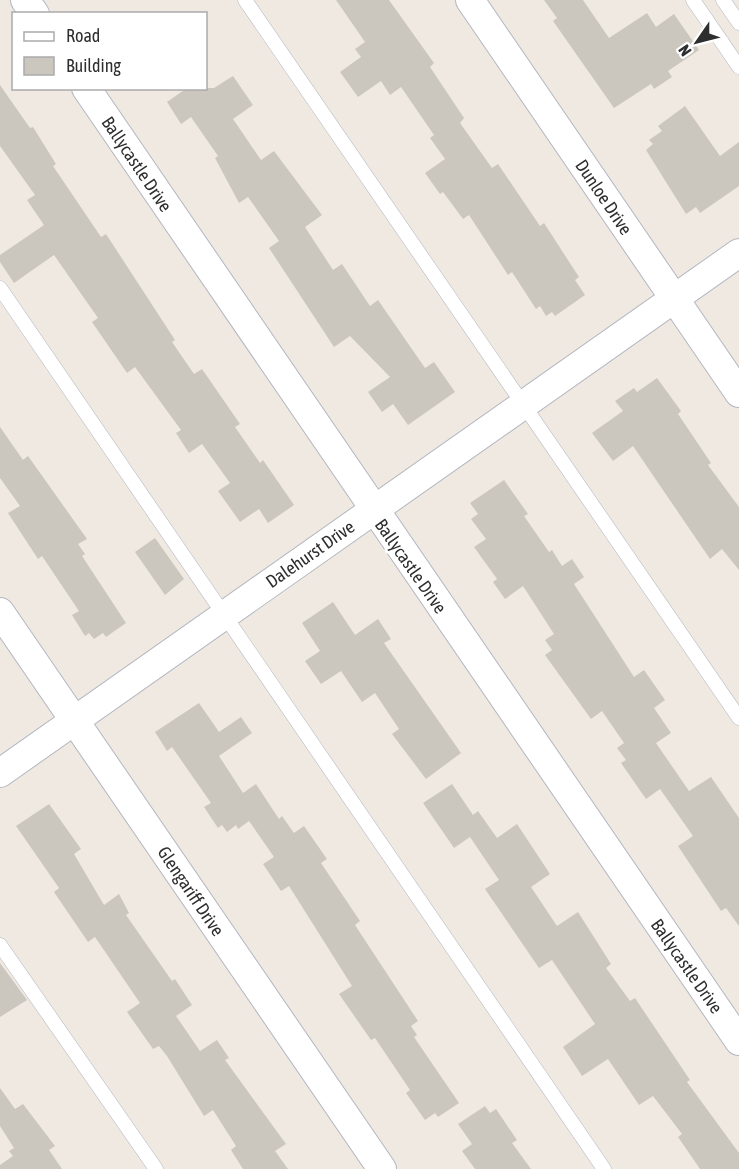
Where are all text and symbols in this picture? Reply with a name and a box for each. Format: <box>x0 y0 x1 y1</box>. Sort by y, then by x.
legend <box>12 12 207 90</box>
north arrow <box>667 12 727 72</box>
text: Road <box>66 25 100 46</box>
text: N <box>675 42 695 60</box>
text: Building <box>66 55 121 76</box>
street label: Ballycastle Drive <box>97 112 177 216</box>
street label: Dunloe Drive <box>571 155 637 239</box>
street label: Ballycastle Drive <box>371 515 451 617</box>
street label: Dalehurst Drive <box>262 516 358 592</box>
street label: Glengariff Drive <box>153 842 229 940</box>
street label: Ballycastle Drive <box>647 915 727 1017</box>

